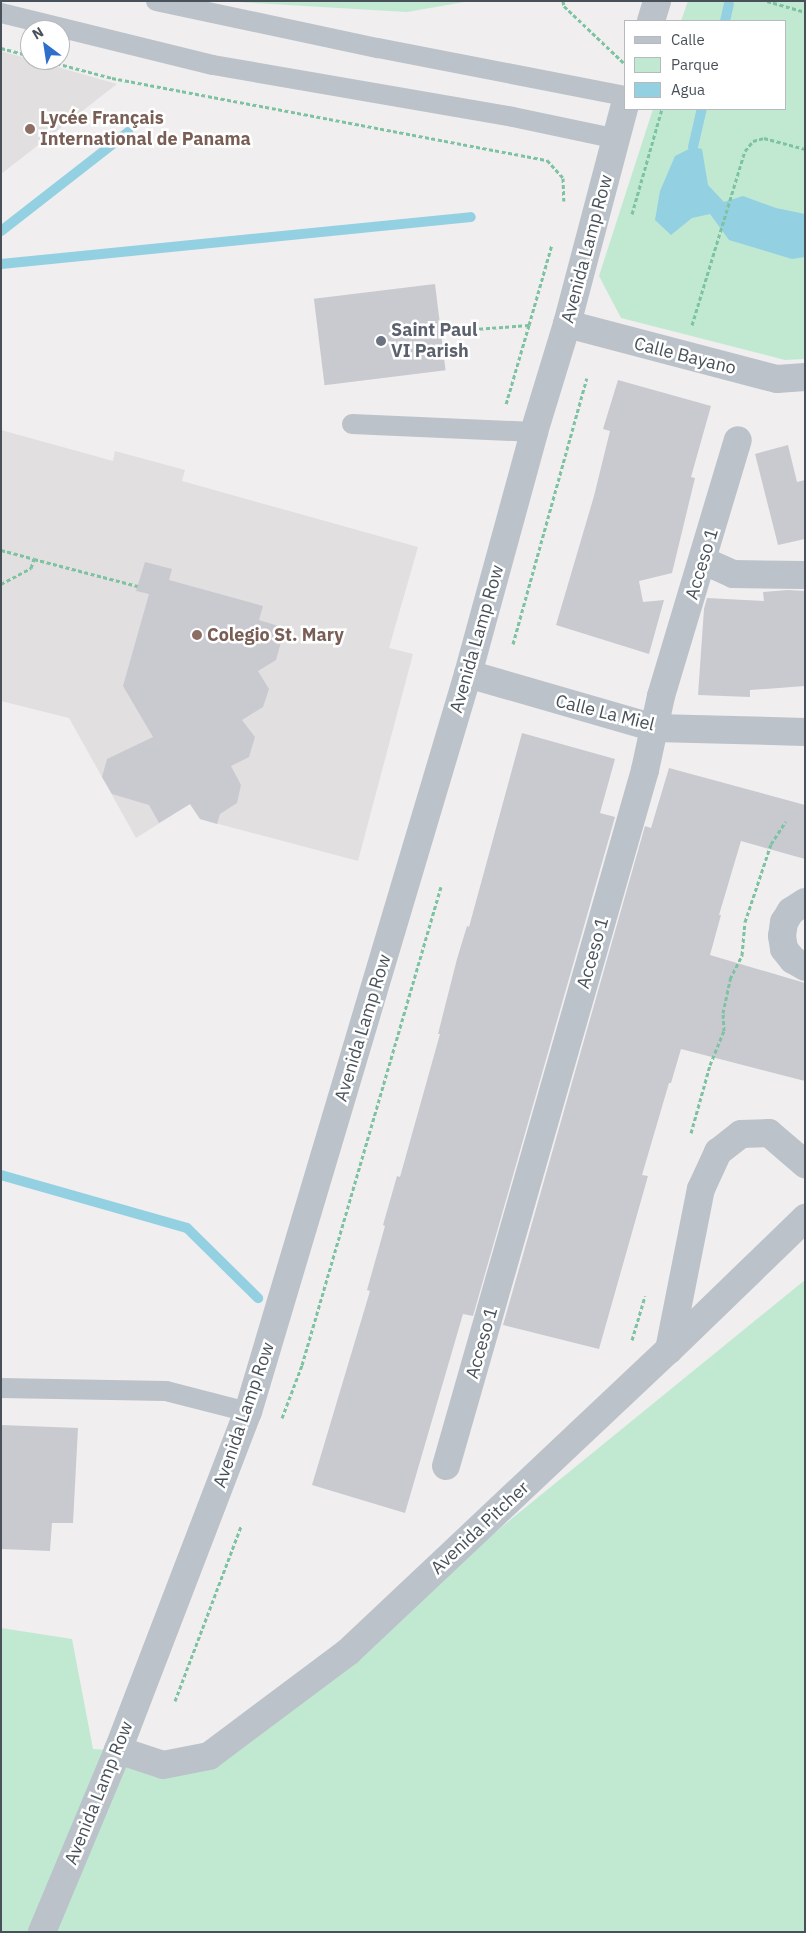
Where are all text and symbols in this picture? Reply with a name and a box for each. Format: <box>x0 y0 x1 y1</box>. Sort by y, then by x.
north arrow <box>20 20 70 70</box>
legend <box>624 20 786 110</box>
text: N <box>29 23 47 43</box>
text: Calle <box>671 30 705 49</box>
text: Parque <box>671 55 719 74</box>
text: Agua <box>671 80 705 99</box>
place label: Lycée Français International de Panama <box>40 108 251 150</box>
marker: Lycée Français International de Panama <box>24 123 36 135</box>
street label: Avenida Lamp Row <box>557 172 617 326</box>
place label: Saint Paul VI Parish <box>391 320 477 362</box>
street label: Calle Bayano <box>632 333 738 379</box>
marker: Saint Paul VI Parish <box>375 335 387 347</box>
street label: Acceso 1 <box>681 526 723 602</box>
street label: Avenida Lamp Row <box>446 563 508 715</box>
place label: Colegio St. Mary <box>207 624 344 646</box>
marker: Colegio St. Mary <box>191 629 203 641</box>
street label: Calle La Miel <box>553 690 657 736</box>
street label: Acceso 1 <box>573 915 613 991</box>
street label: Avenida Lamp Row <box>330 952 396 1104</box>
street label: Acceso 1 <box>462 1305 502 1381</box>
street label: Avenida Lamp Row <box>209 1339 279 1491</box>
street label: Avenida Pitcher <box>426 1477 534 1579</box>
street label: Avenida Lamp Row <box>60 1718 138 1868</box>

